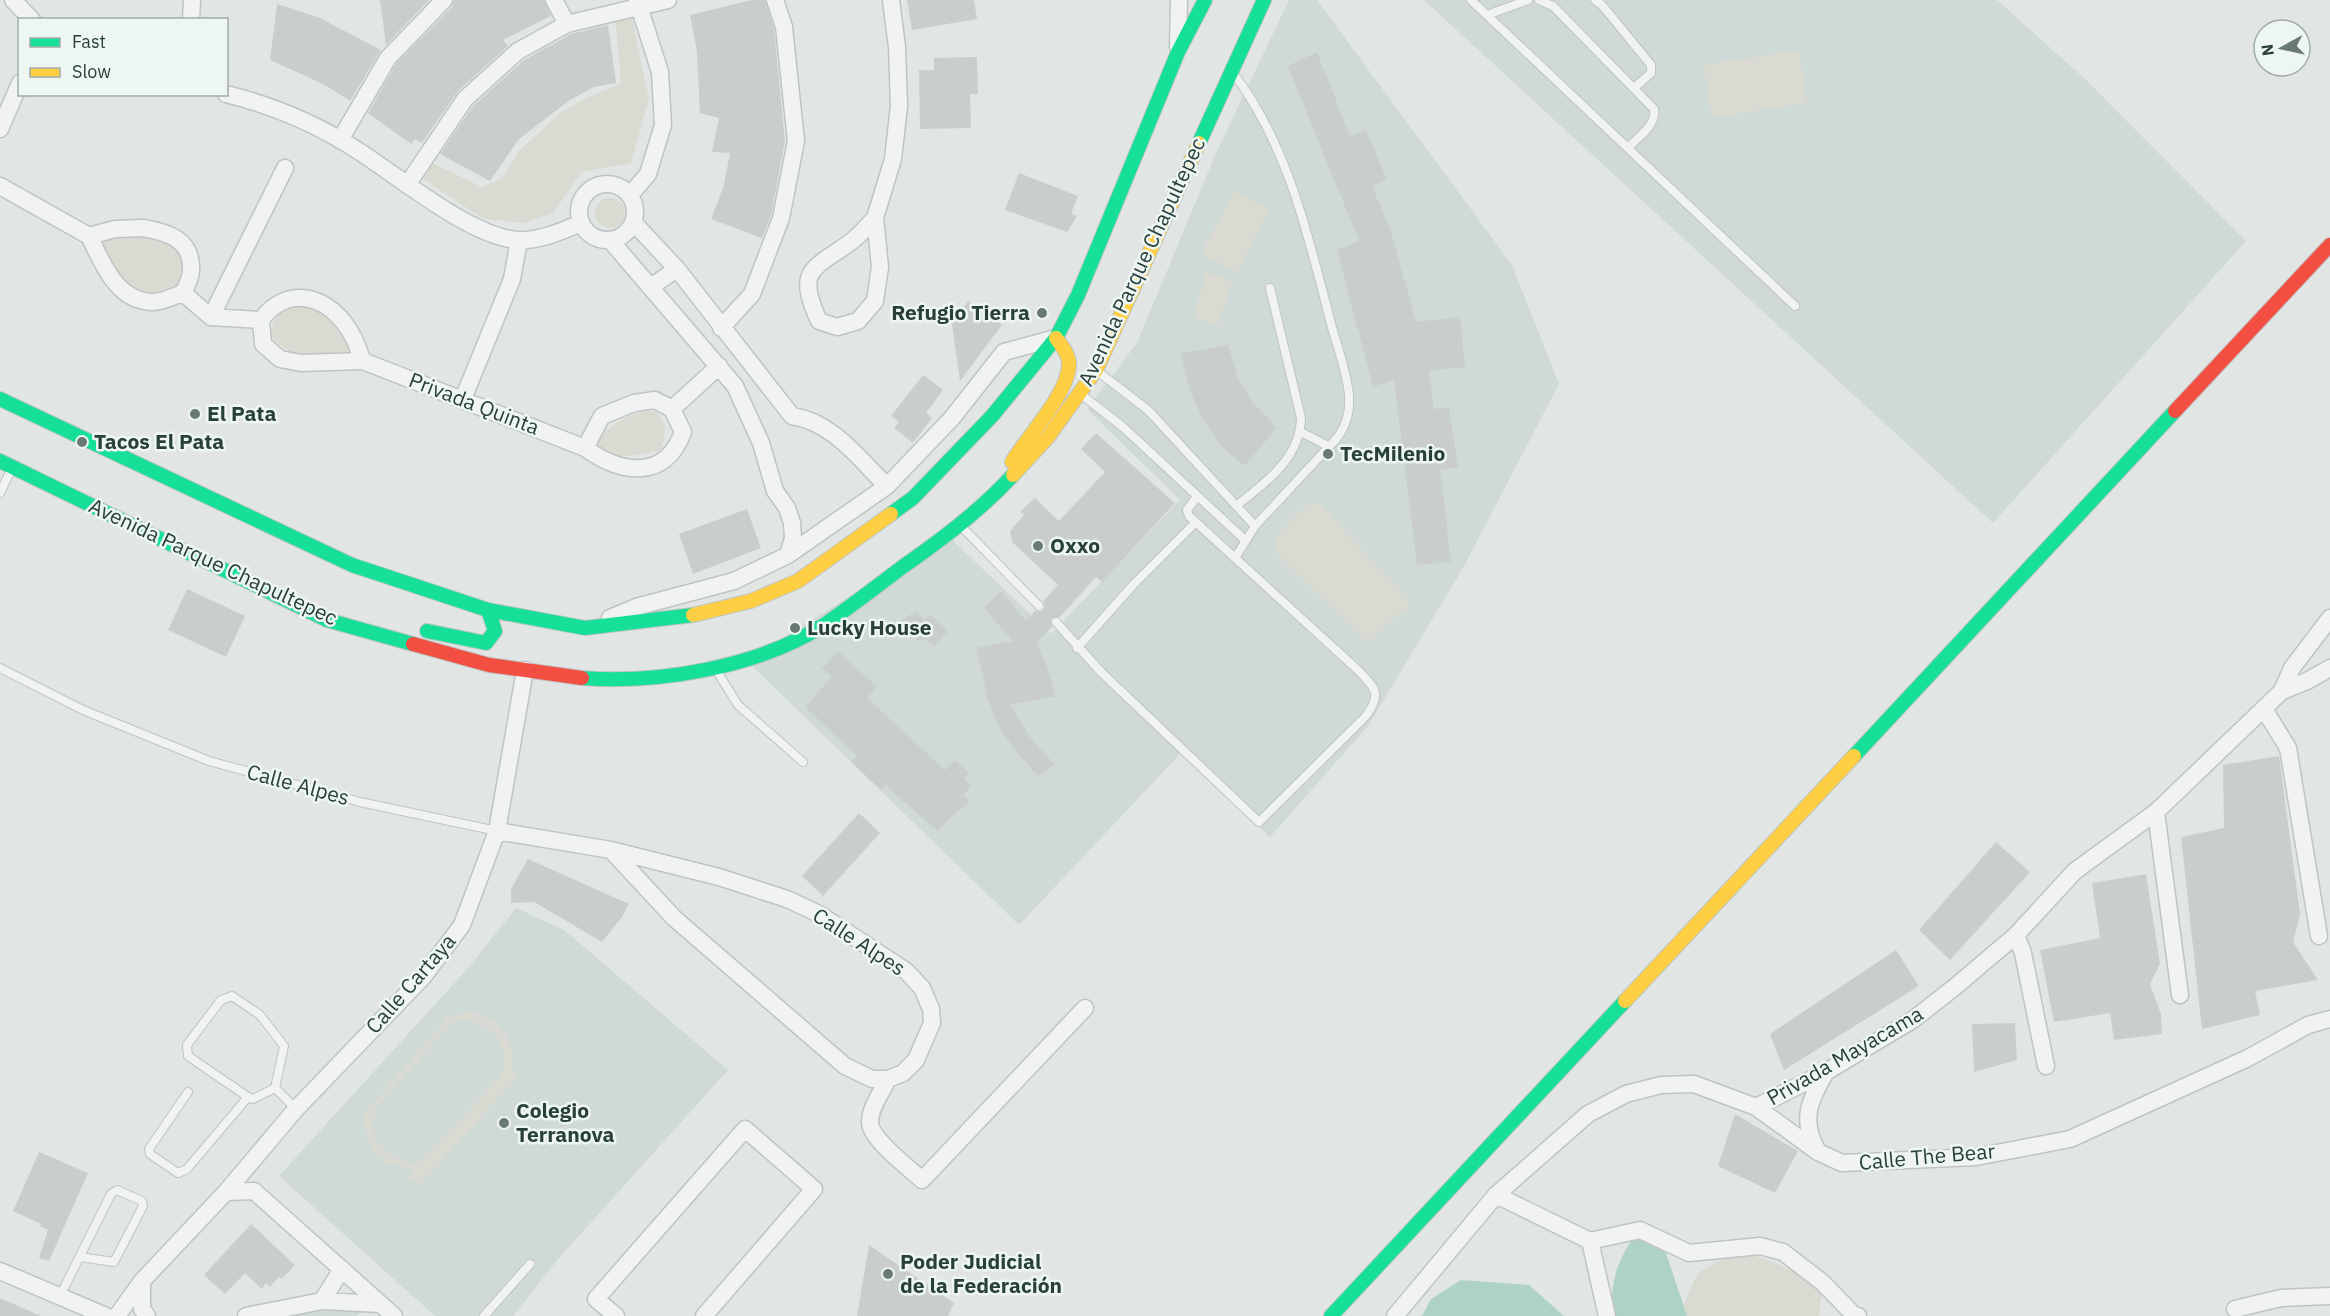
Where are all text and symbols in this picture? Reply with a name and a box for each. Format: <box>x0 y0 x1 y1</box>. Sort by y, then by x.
legend <box>18 18 228 96</box>
north arrow <box>2252 18 2312 78</box>
text: Fast <box>72 30 106 53</box>
text: N <box>2256 43 2278 57</box>
text: Slow <box>72 60 111 83</box>
street label: Avenida Parque Chapultepec <box>1071 133 1211 390</box>
place label: Refugio Tierra <box>891 298 1030 326</box>
marker: Refugio Tierra <box>1035 306 1049 320</box>
street label: Privada Quinta <box>405 365 544 441</box>
place label: El Pata <box>207 399 276 427</box>
marker: El Pata <box>188 407 202 421</box>
place label: Tacos El Pata <box>94 427 224 455</box>
marker: Tacos El Pata <box>75 435 89 449</box>
place label: TecMilenio <box>1340 439 1445 467</box>
marker: TecMilenio <box>1321 447 1335 461</box>
street label: Avenida Parque Chapultepec <box>85 491 342 631</box>
place label: Oxxo <box>1050 531 1100 559</box>
marker: Oxxo <box>1031 539 1045 553</box>
place label: Lucky House <box>807 613 932 641</box>
marker: Lucky House <box>788 621 802 635</box>
street label: Calle Alpes <box>244 757 353 811</box>
street label: Calle Alpes <box>808 901 911 982</box>
street label: Calle Cartaya <box>359 927 461 1039</box>
street label: Privada Mayacama <box>1761 999 1928 1111</box>
place label: Colegio Terranova <box>516 1096 615 1148</box>
marker: Colegio Terranova <box>497 1116 511 1130</box>
street label: Calle The Bear <box>1858 1136 1996 1176</box>
place label: Poder Judicial de la Federación <box>900 1247 1062 1299</box>
marker: Poder Judicial de la Federación <box>881 1267 895 1281</box>

